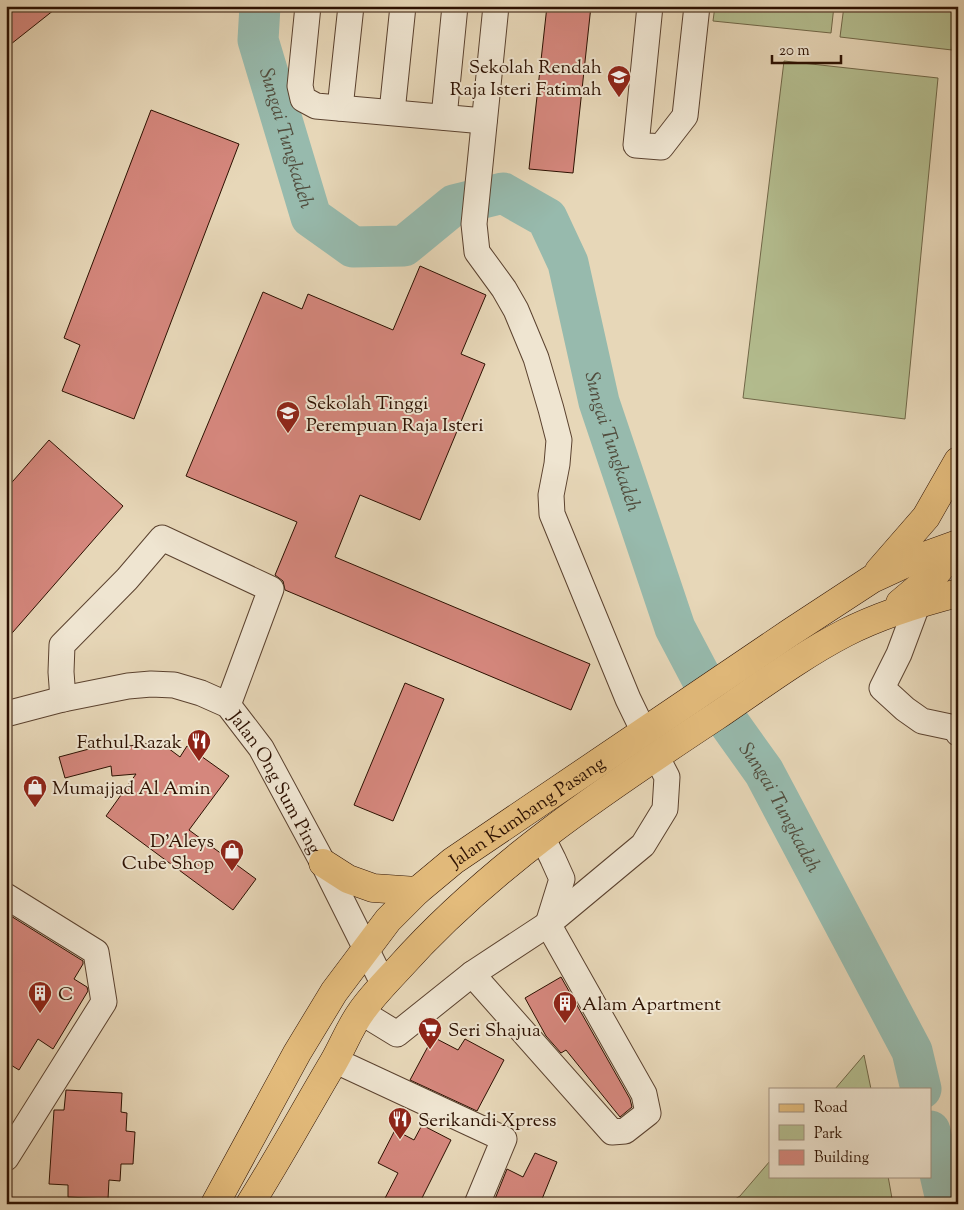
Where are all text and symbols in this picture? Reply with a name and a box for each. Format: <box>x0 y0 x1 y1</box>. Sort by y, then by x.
scale bar <box>772 32 840 64</box>
text: 20 m <box>779 41 810 62</box>
place label: Sekolah Rendah Raja Isteri Fatimah <box>450 55 602 104</box>
water label: Sungai Tungkadeh <box>250 64 320 213</box>
school or university icon: Sekolah Rendah Raja Isteri Fatimah <box>606 64 632 98</box>
water label: Sungai Tungkadeh <box>576 369 647 516</box>
place label: Sekolah Tinggi Perempuan Raja Isteri <box>306 391 484 440</box>
school or university icon: Sekolah Tinggi Perempuan Raja Isteri <box>275 400 301 434</box>
street label: Jalan Ong Sum Ping <box>221 705 327 859</box>
restaurant icon: Fathul Razak <box>186 728 212 762</box>
place label: Fathul Razak <box>77 730 183 757</box>
water label: Sungai Tungkadeh <box>730 737 827 879</box>
street label: Jalan Kumbang Pasang <box>444 751 611 876</box>
shop icon: Mumajjad Al Amin <box>22 774 48 808</box>
place label: Mumajjad Al Amin <box>52 776 211 803</box>
place label: D'Aleys Cube Shop <box>122 829 214 878</box>
shop icon: D'Aleys Cube Shop <box>219 838 245 872</box>
building icon: C <box>27 980 53 1014</box>
place label: C <box>58 982 73 1009</box>
building icon: Alam Apartment <box>552 990 578 1024</box>
place label: Alam Apartment <box>582 992 722 1019</box>
supermarket icon: Seri Shajua <box>417 1016 443 1050</box>
place label: Seri Shajua <box>448 1018 541 1045</box>
legend <box>769 1088 932 1178</box>
text: Road <box>814 1098 848 1119</box>
restaurant icon: Serikandi Xpress <box>387 1106 413 1140</box>
place label: Serikandi Xpress <box>418 1108 557 1135</box>
text: Park <box>814 1124 843 1145</box>
text: Building <box>814 1148 869 1169</box>

